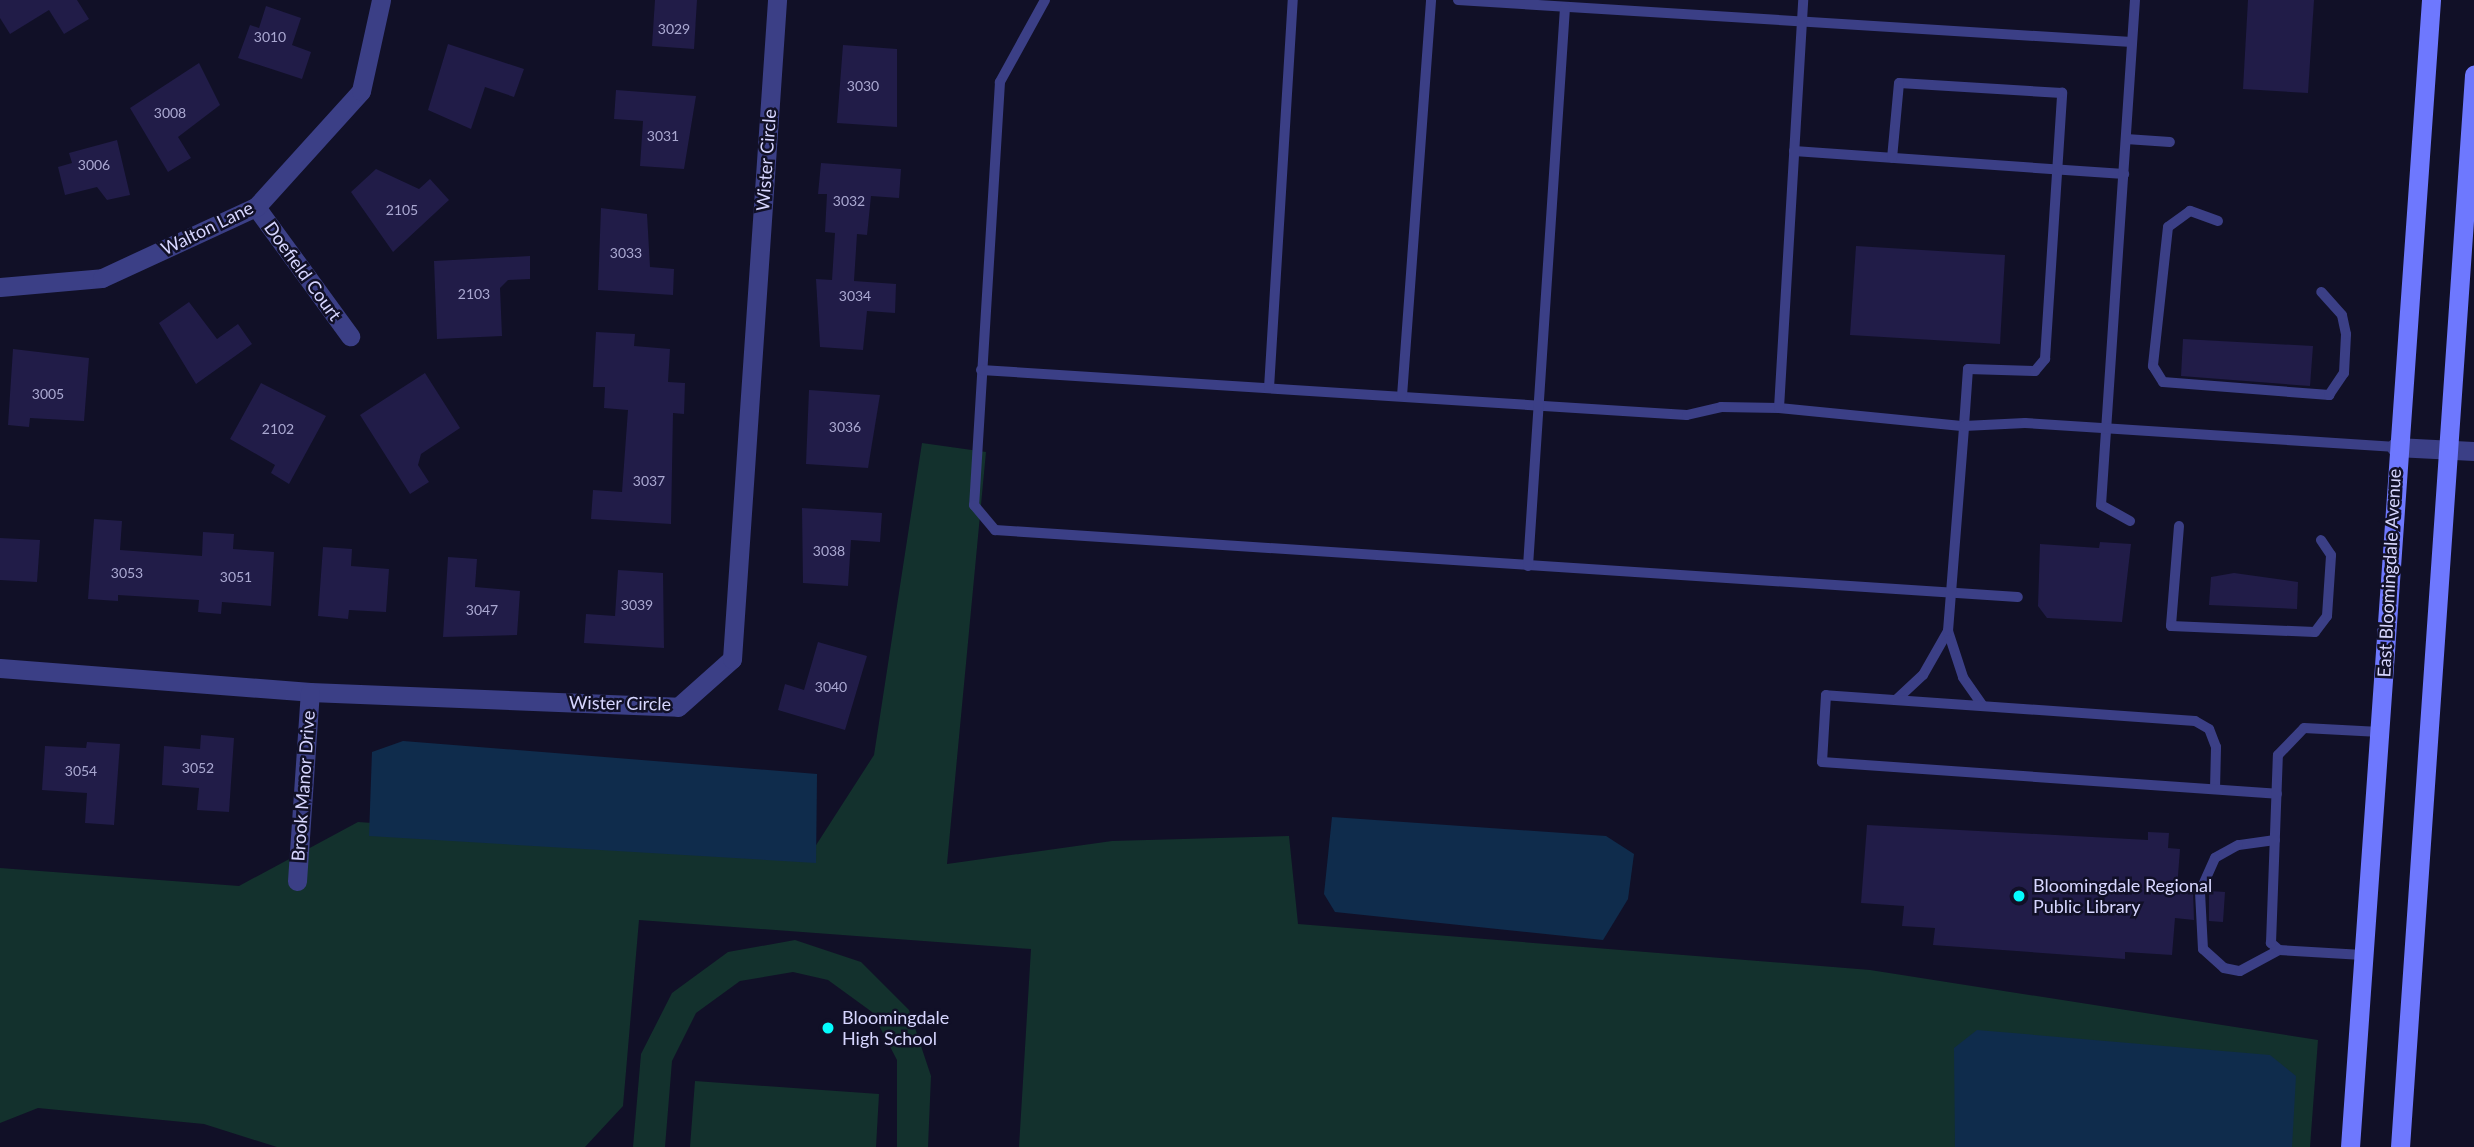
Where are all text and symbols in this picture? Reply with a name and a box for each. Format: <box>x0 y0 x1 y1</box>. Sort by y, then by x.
house number: 3029 <box>658 21 690 37</box>
house number: 3010 <box>254 29 286 45</box>
house number: 3030 <box>847 78 879 94</box>
house number: 3008 <box>154 105 186 121</box>
street label: Wister Circle <box>752 108 780 212</box>
house number: 3031 <box>647 128 679 144</box>
house number: 3006 <box>78 157 110 173</box>
house number: 3032 <box>833 193 865 209</box>
street label: Walton Lane <box>157 196 257 260</box>
house number: 2105 <box>386 202 418 218</box>
street label: Doefield Court <box>260 217 346 325</box>
house number: 3033 <box>610 245 642 261</box>
house number: 2103 <box>458 286 490 302</box>
house number: 3034 <box>839 288 871 304</box>
house number: 3005 <box>32 386 64 402</box>
house number: 3036 <box>829 419 861 435</box>
house number: 2102 <box>262 421 294 437</box>
street label: East Bloomingdale Avenue <box>2373 468 2405 678</box>
house number: 3037 <box>633 473 665 489</box>
house number: 3038 <box>813 543 845 559</box>
house number: 3053 <box>111 565 143 581</box>
house number: 3051 <box>220 569 252 585</box>
house number: 3039 <box>621 597 653 613</box>
house number: 3047 <box>466 602 498 618</box>
house number: 3040 <box>815 679 847 695</box>
street label: Wister Circle <box>569 691 671 715</box>
street label: Brook Manor Drive <box>287 710 319 862</box>
house number: 3052 <box>182 760 214 776</box>
house number: 3054 <box>65 763 97 779</box>
place label: Bloomingdale Regional Public Library <box>2033 875 2212 917</box>
marker: Bloomingdale Regional Public Library <box>2011 888 2027 904</box>
place label: Bloomingdale High School <box>842 1007 949 1050</box>
marker: Bloomingdale High School <box>820 1020 836 1036</box>

